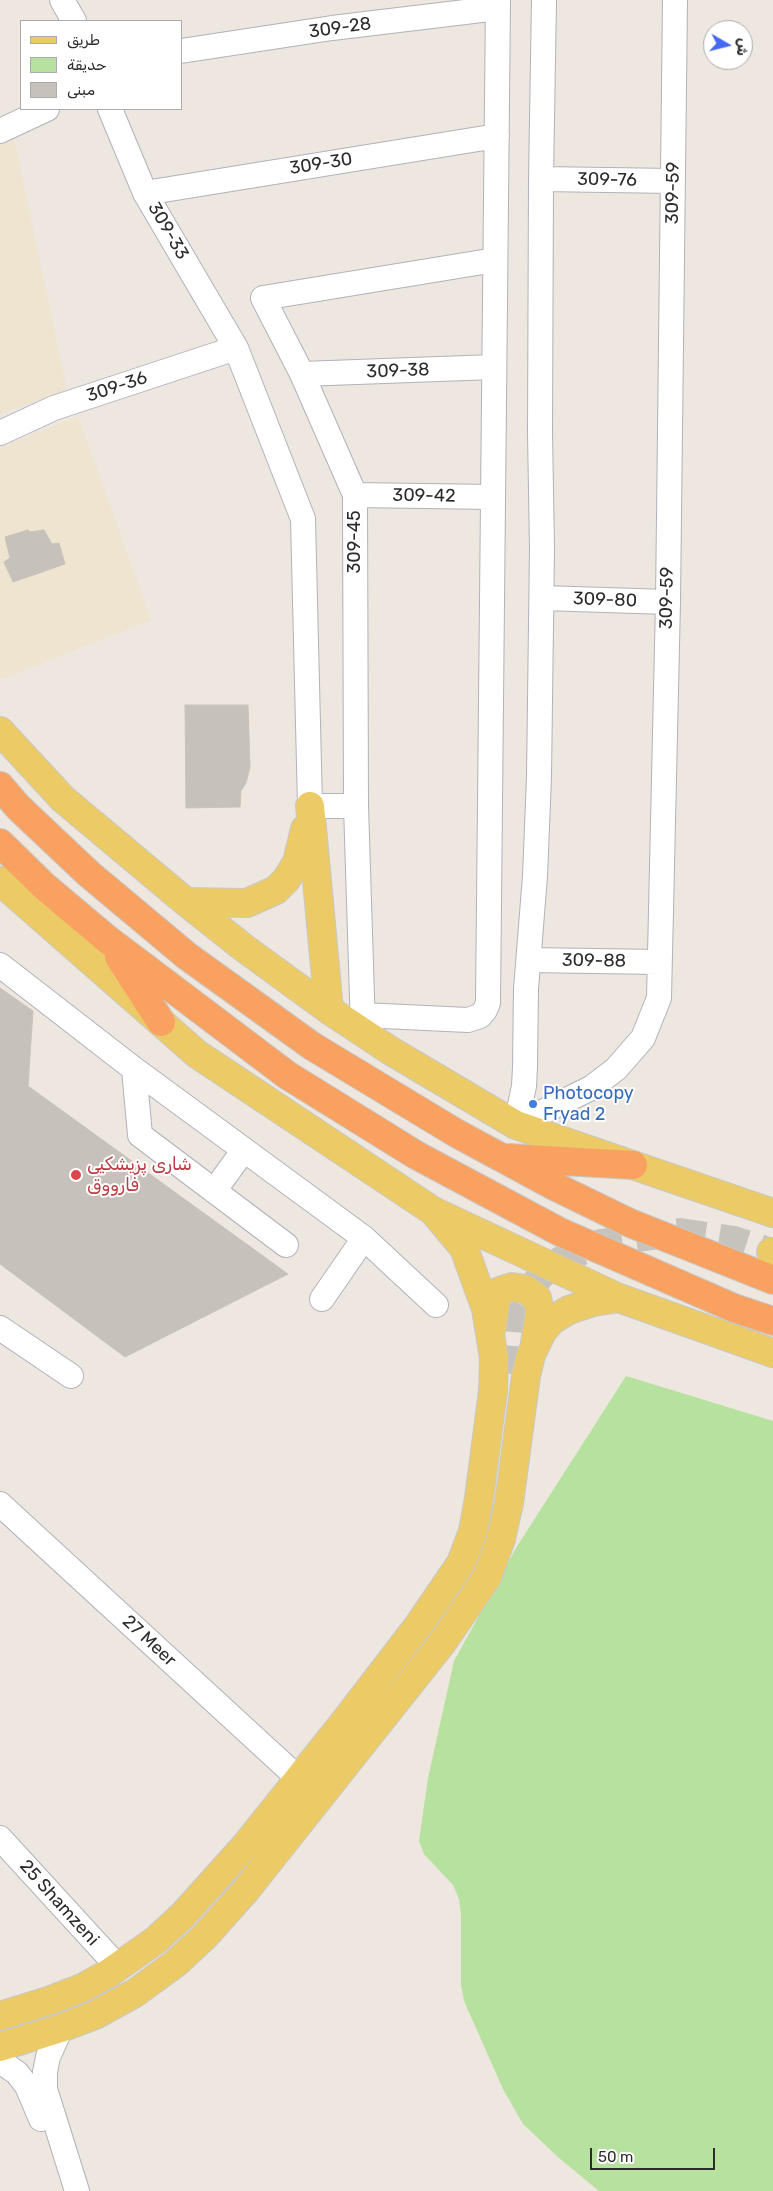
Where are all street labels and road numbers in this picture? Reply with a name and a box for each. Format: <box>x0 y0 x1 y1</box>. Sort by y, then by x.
street label: 309-28 <box>307 13 373 43</box>
street label: 309-30 <box>288 148 354 180</box>
street label: 309-59 <box>662 162 684 224</box>
street label: 309-76 <box>577 169 637 191</box>
street label: 309-33 <box>143 198 193 264</box>
street label: 309-38 <box>366 359 430 383</box>
street label: 309-36 <box>84 367 150 407</box>
street label: 309-42 <box>392 485 456 507</box>
street label: 309-45 <box>344 510 366 574</box>
street label: 309-59 <box>656 567 678 629</box>
street label: 309-80 <box>573 588 637 612</box>
street label: 309-88 <box>562 950 626 972</box>
street label: 27 Meer <box>118 1611 180 1671</box>
street label: 25 Shamzeni <box>15 1856 103 1950</box>

